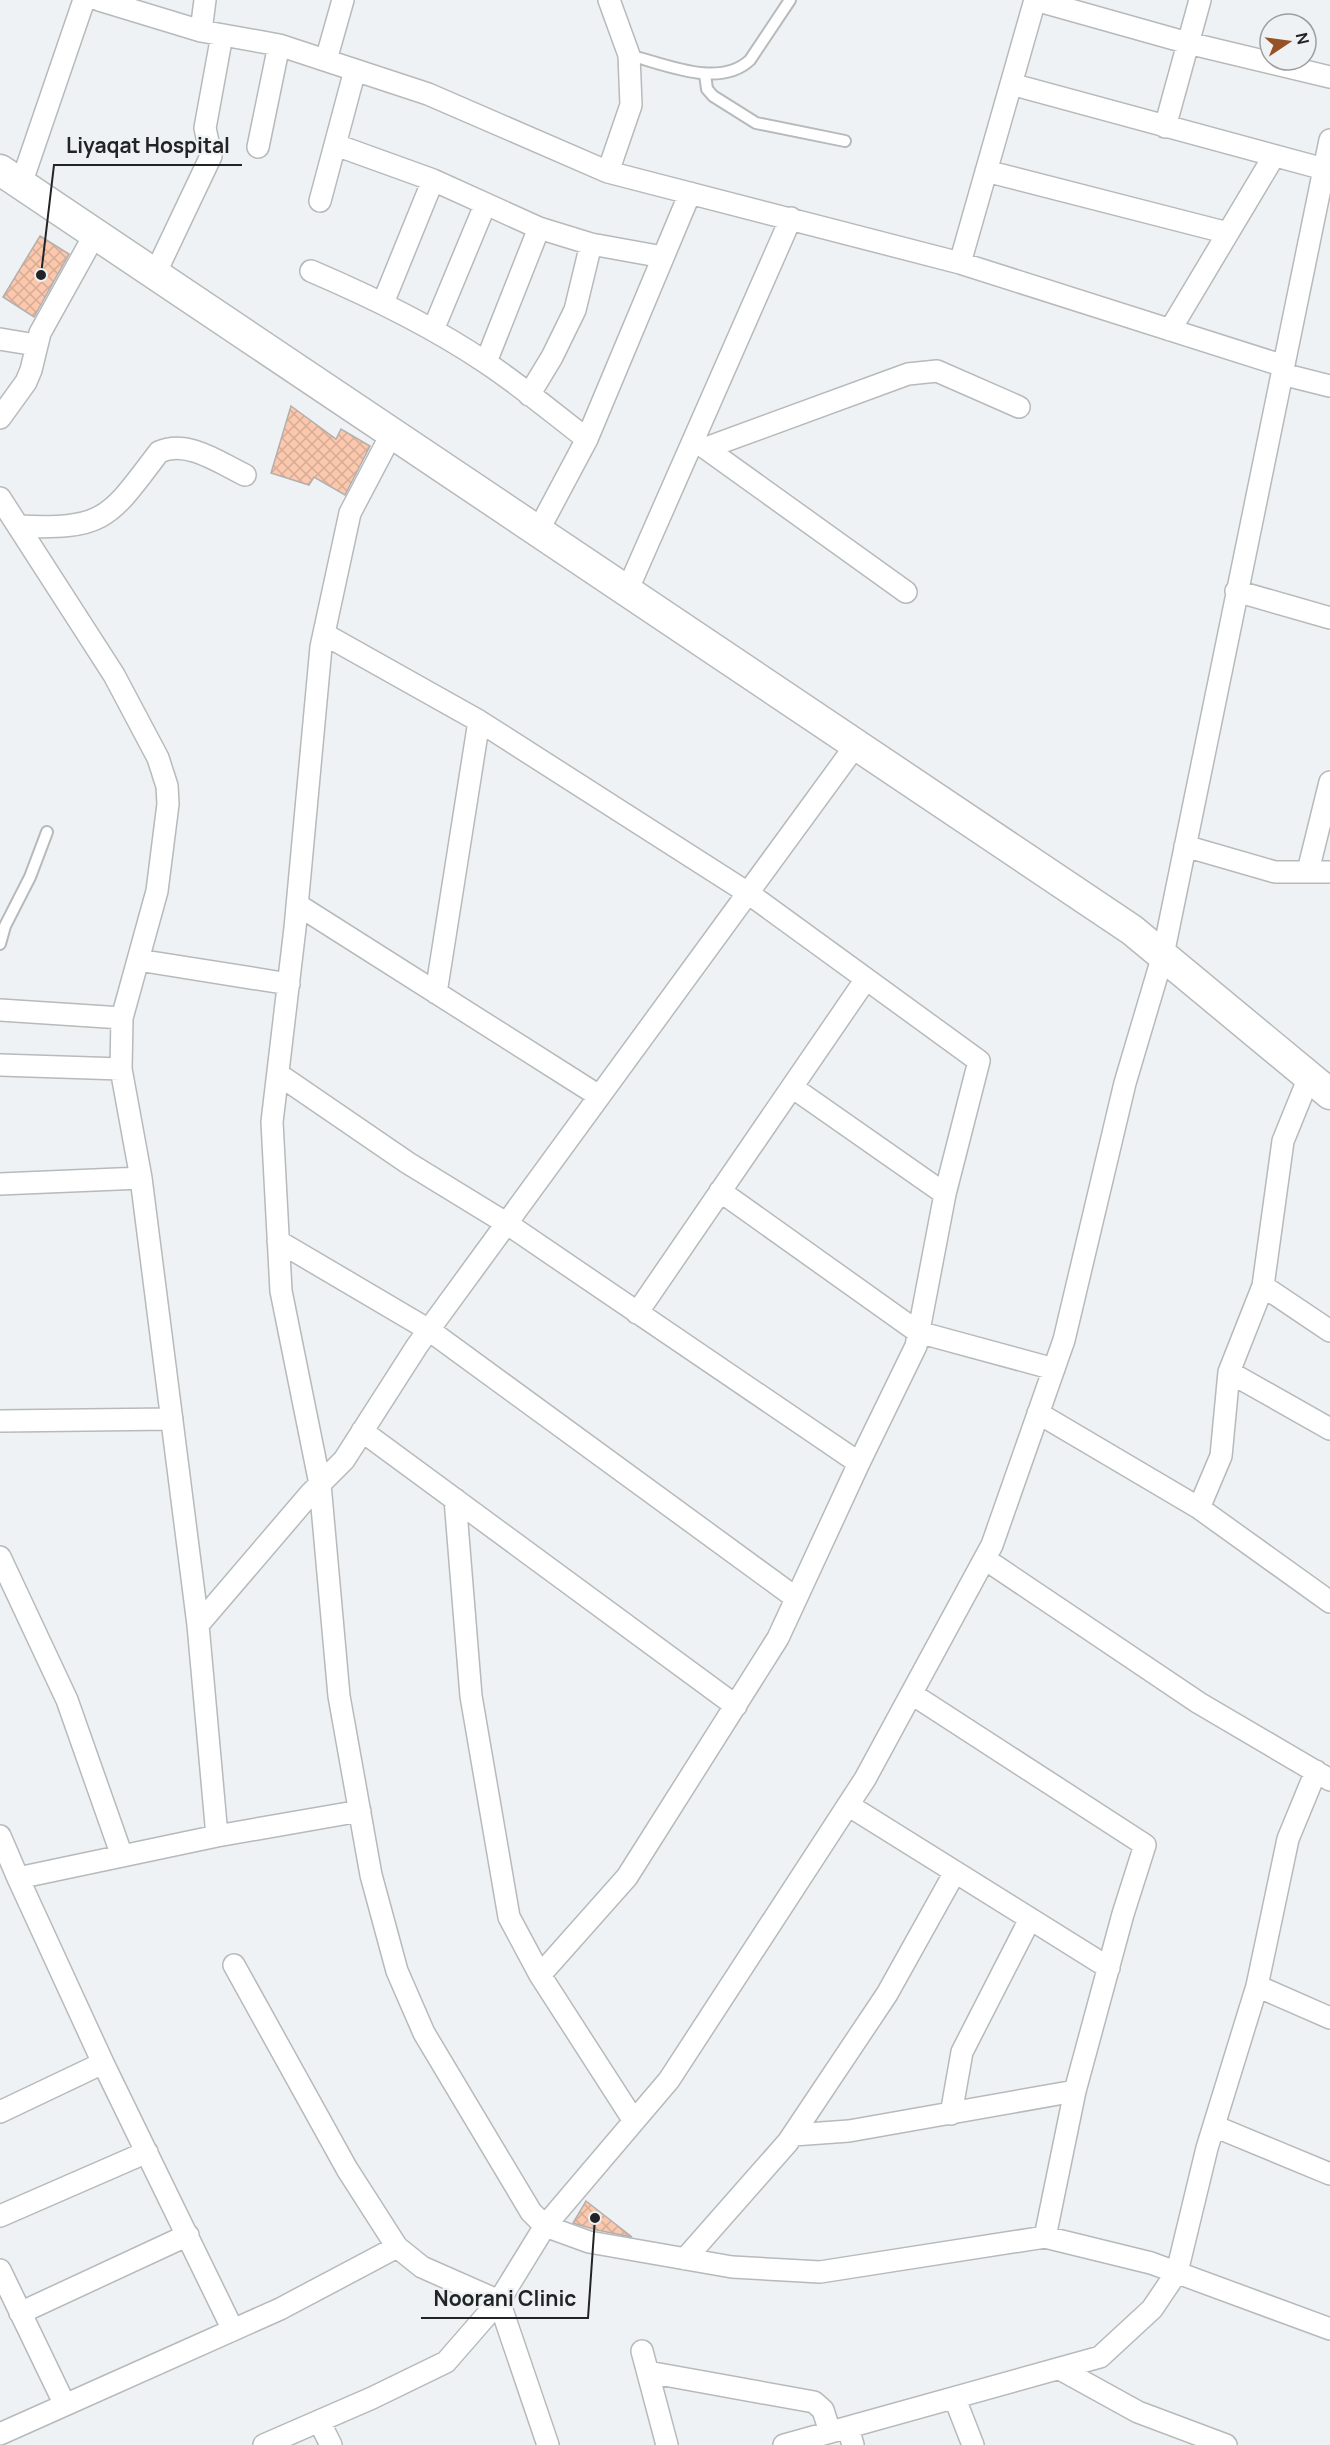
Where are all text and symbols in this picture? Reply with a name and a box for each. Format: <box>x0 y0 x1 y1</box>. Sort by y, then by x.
north arrow <box>1258 12 1318 72</box>
text: N <box>1291 31 1315 47</box>
callout: Liyaqat Hospital <box>54 126 242 165</box>
text: Liyaqat Hospital <box>66 131 230 159</box>
callout: Noorani Clinic <box>421 2279 588 2318</box>
text: Noorani Clinic <box>434 2284 576 2312</box>

